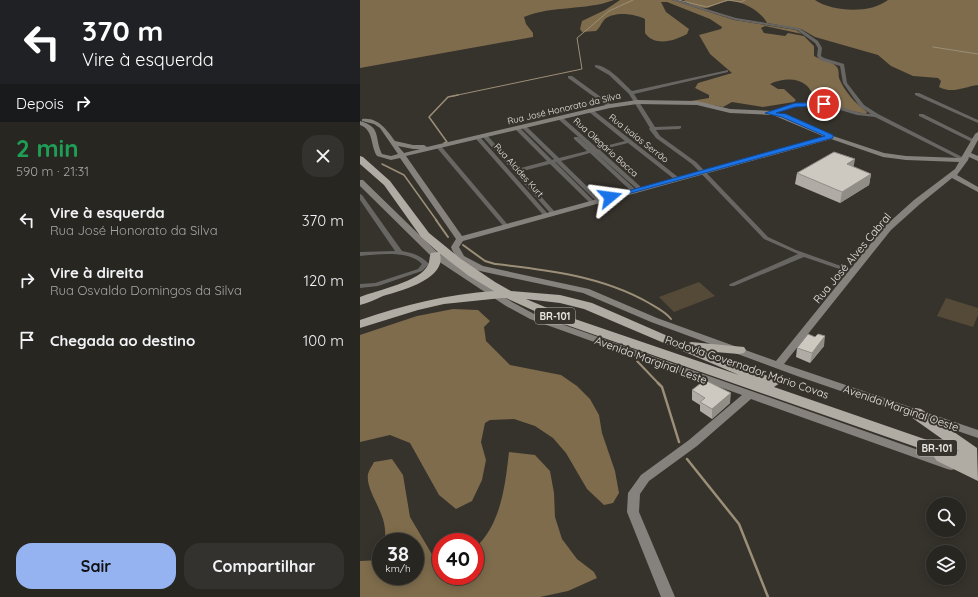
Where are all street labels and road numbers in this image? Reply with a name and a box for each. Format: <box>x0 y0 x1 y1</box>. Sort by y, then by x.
street label: Rua José Honorato da Silva <box>506 90 622 126</box>
street label: Rua Isaías Serrão <box>607 111 671 165</box>
street label: Rua Olegário Bacca <box>571 115 641 179</box>
street label: Rua Alcides Kurt <box>492 141 546 199</box>
street label: Rua José Alves Cabral <box>810 210 894 306</box>
road number: BR-101 <box>535 308 575 324</box>
street label: Rodovia Governador Mário Covas <box>663 332 831 402</box>
street label: Avenida Marginal Leste <box>593 333 709 387</box>
street label: Avenida Marginal Oeste <box>841 382 961 434</box>
road number: BR-101 <box>917 440 957 456</box>

